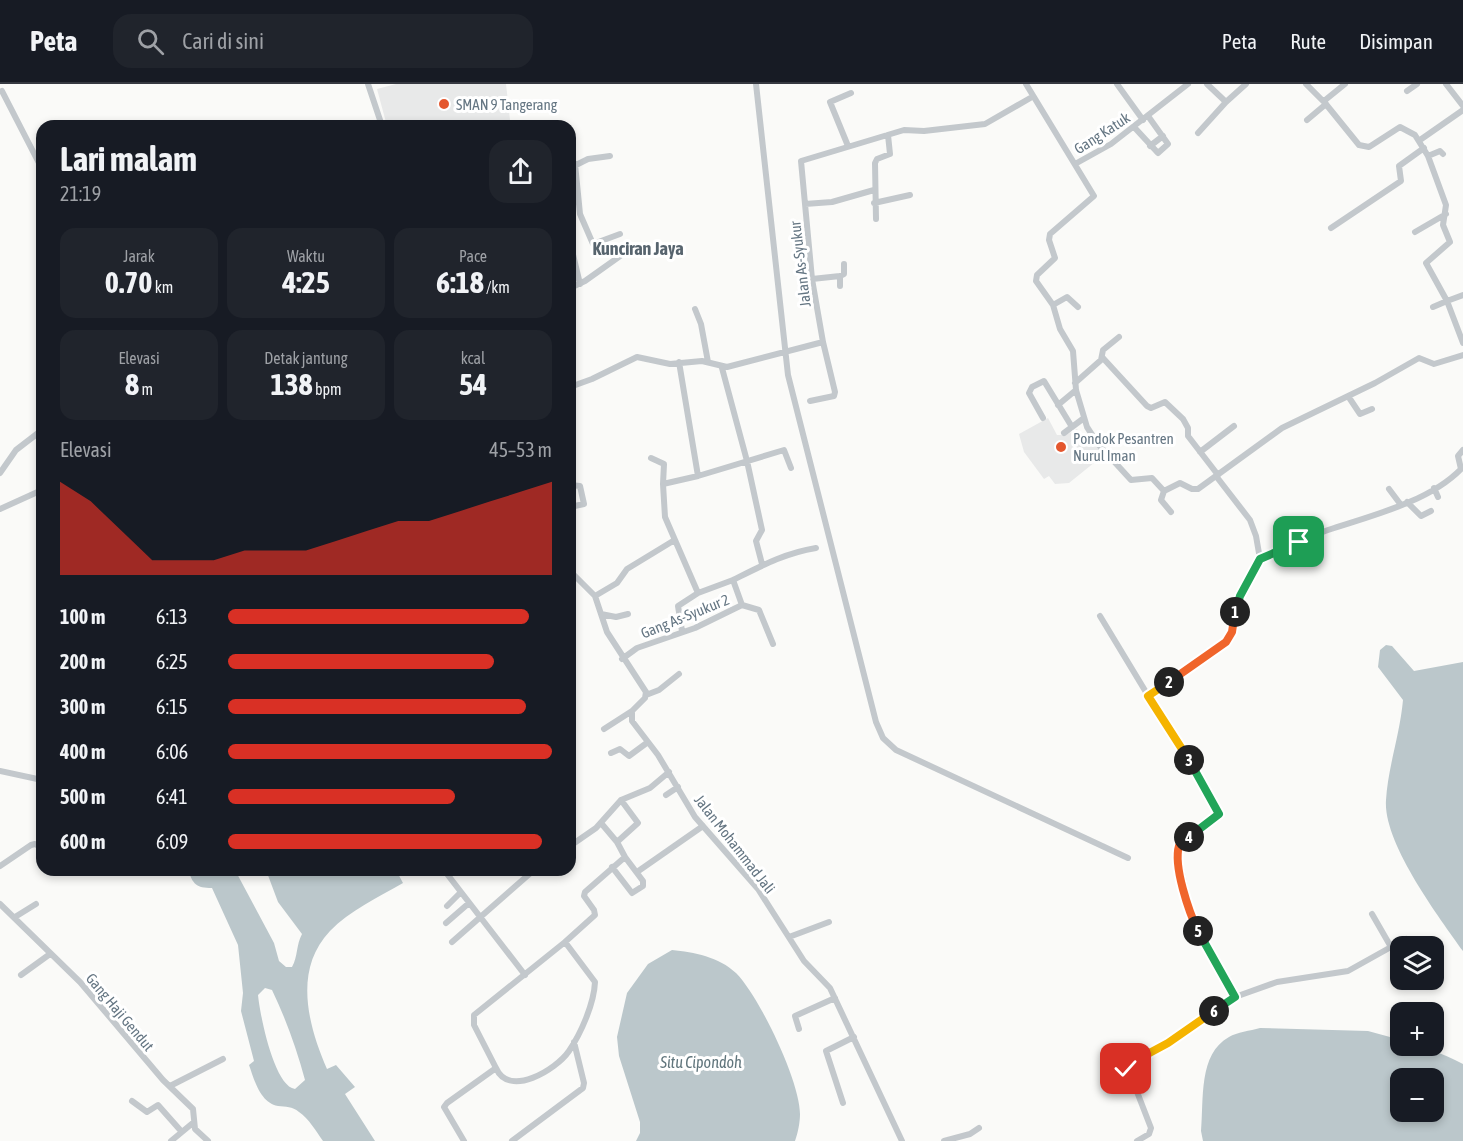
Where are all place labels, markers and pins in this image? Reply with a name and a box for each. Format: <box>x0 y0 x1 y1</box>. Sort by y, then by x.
place label: SMAN 9 Tangerang <box>456 96 558 113</box>
marker: SMAN 9 Tangerang <box>437 97 451 111</box>
place label: Pondok Pesantren Nurul Iman <box>1073 430 1174 464</box>
marker: Pondok Pesantren Nurul Iman <box>1054 440 1068 454</box>
pin <box>1273 516 1324 567</box>
pin: 1 <box>1220 597 1250 627</box>
pin: 2 <box>1154 667 1184 697</box>
pin: 3 <box>1174 745 1204 775</box>
pin: 4 <box>1174 822 1204 852</box>
pin: 5 <box>1183 916 1213 946</box>
pin: 6 <box>1199 996 1229 1026</box>
pin <box>1100 1043 1151 1094</box>

